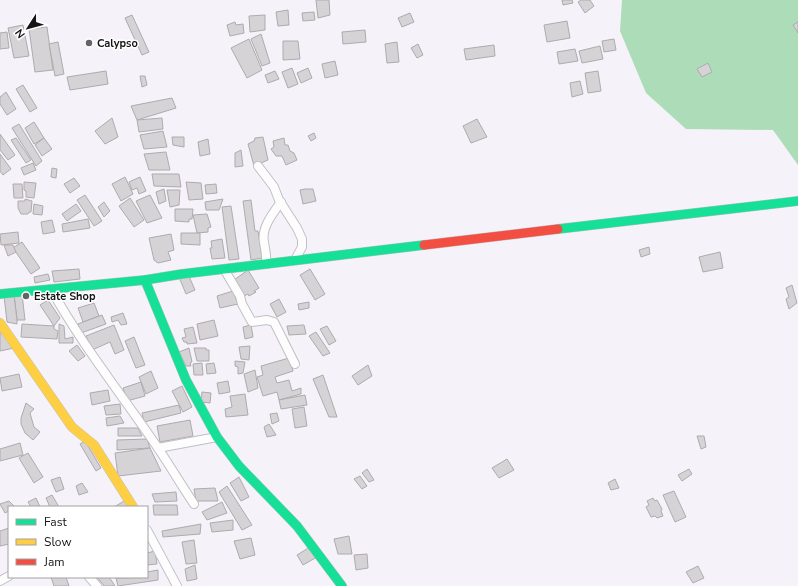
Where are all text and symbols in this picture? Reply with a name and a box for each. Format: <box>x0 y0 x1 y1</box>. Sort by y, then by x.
north arrow <box>8 8 48 48</box>
text: N <box>12 26 29 41</box>
place label: Calypso <box>97 36 138 51</box>
marker: Calypso <box>84 38 94 48</box>
place label: Estate Shop <box>34 289 96 304</box>
marker: Estate Shop <box>21 291 31 301</box>
legend <box>8 506 148 578</box>
text: Fast <box>44 514 67 530</box>
text: Slow <box>44 534 72 550</box>
text: Jam <box>43 554 65 570</box>

